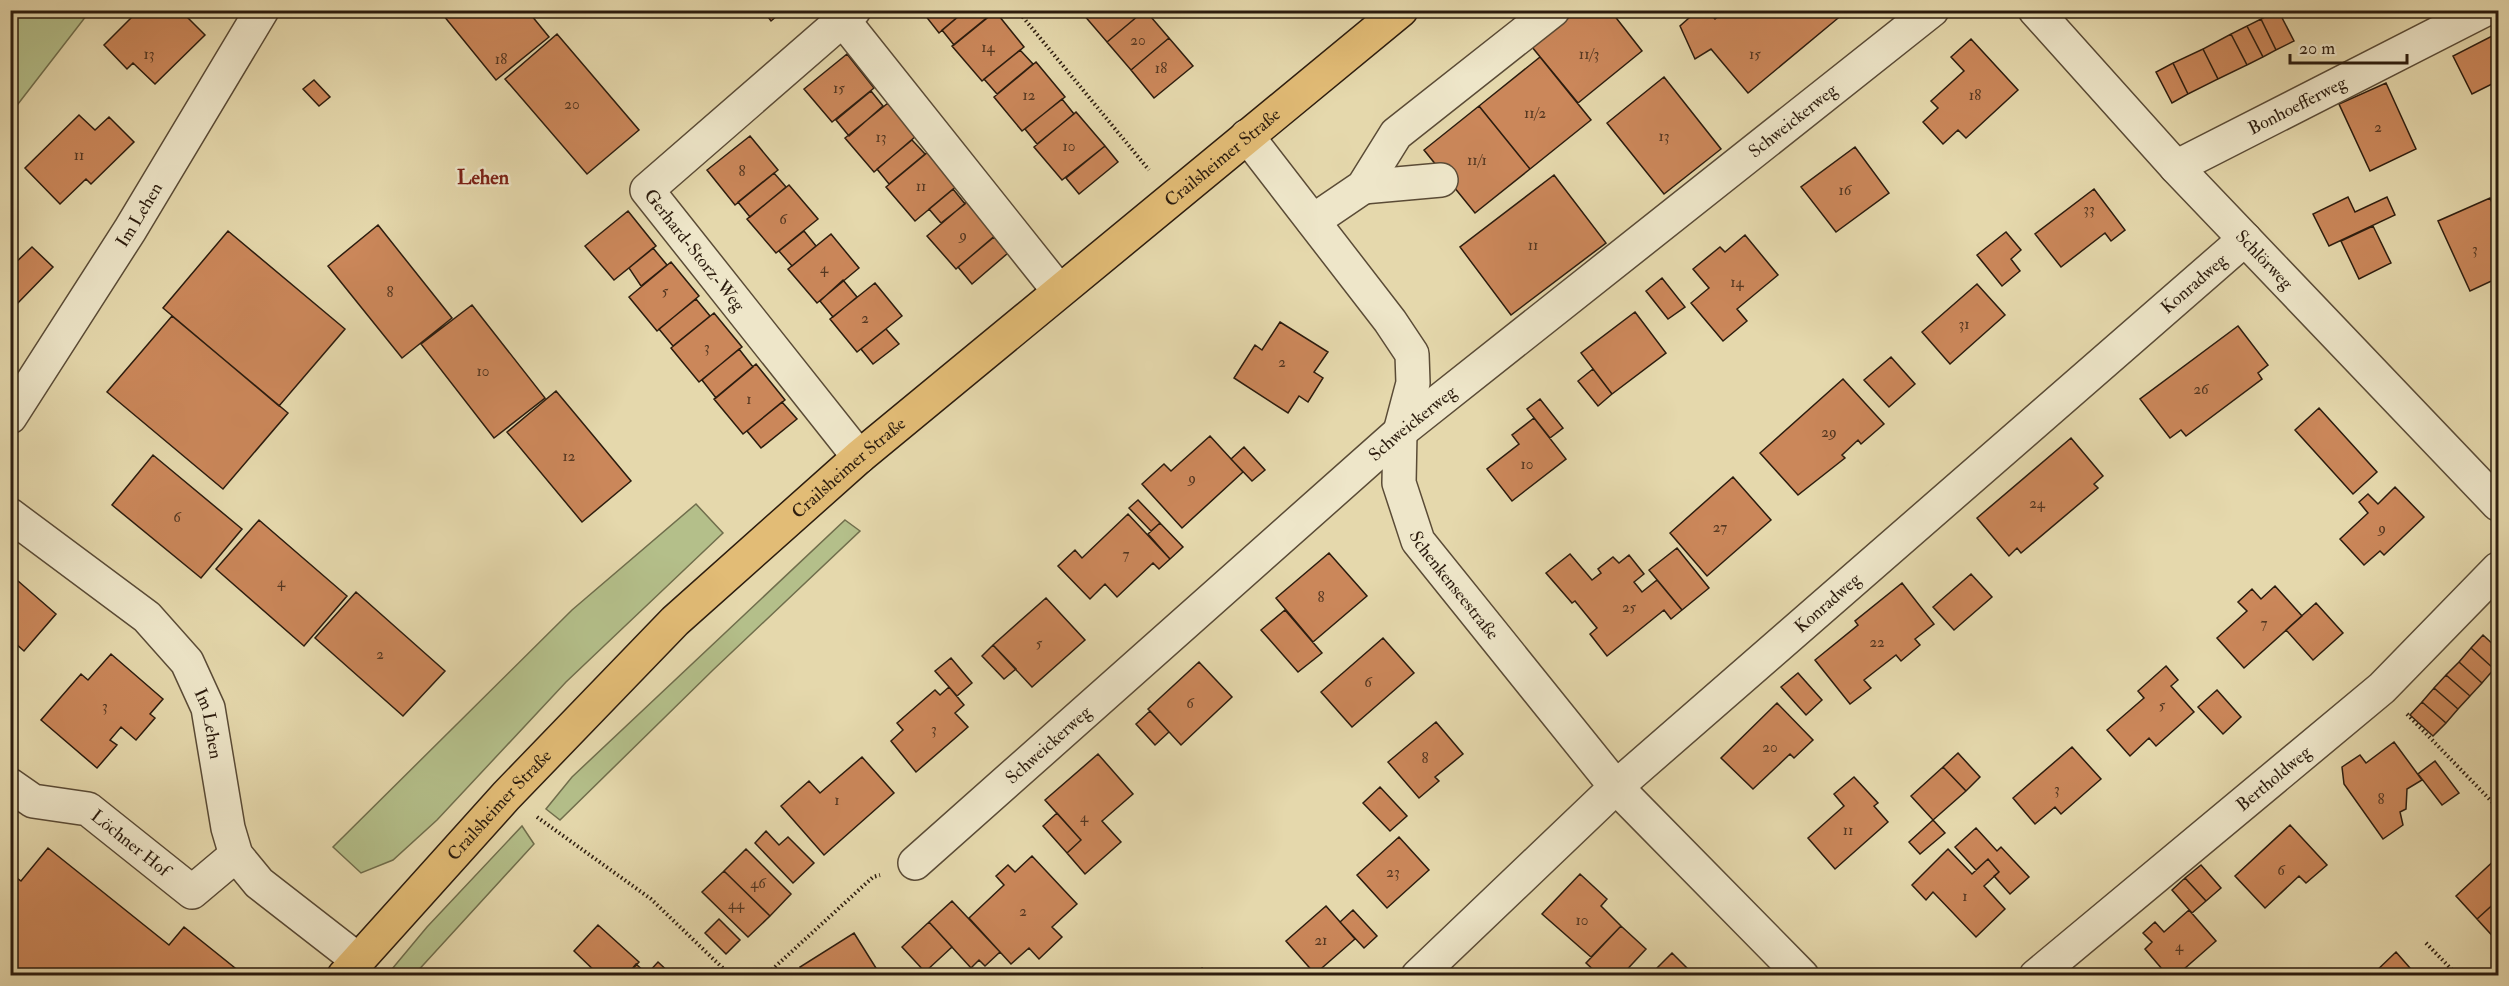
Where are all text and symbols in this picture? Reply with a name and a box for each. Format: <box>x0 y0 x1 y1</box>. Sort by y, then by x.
scale bar <box>2290 27 2407 65</box>
house number: 20 <box>1130 31 1146 50</box>
text: 20 m <box>2299 37 2335 60</box>
house number: 14 <box>981 38 996 57</box>
house number: 13 <box>143 45 155 64</box>
house number: 11/3 <box>1579 45 1599 64</box>
house number: 15 <box>1749 45 1761 64</box>
house number: 18 <box>495 50 507 69</box>
house number: 18 <box>1155 59 1167 78</box>
street label: Bonhoefferweg <box>2244 70 2351 140</box>
street label: Schweickerweg <box>1744 78 1843 163</box>
house number: 15 <box>833 79 845 98</box>
house number: 12 <box>1023 86 1036 105</box>
house number: 18 <box>1969 86 1981 105</box>
house number: 20 <box>564 95 580 114</box>
street label: Crailsheimer Straße <box>1160 102 1286 212</box>
house number: 11/2 <box>1524 104 1546 123</box>
house number: 2 <box>2374 118 2382 137</box>
house number: 13 <box>1658 127 1670 146</box>
house number: 13 <box>875 128 887 147</box>
house number: 10 <box>1063 137 1075 156</box>
house number: 11 <box>74 146 84 165</box>
house number: 11/1 <box>1467 151 1487 170</box>
house number: 8 <box>738 162 746 181</box>
district label: Lehen <box>457 165 510 190</box>
house number: 11 <box>916 177 926 196</box>
street label: Im Lehen <box>111 178 168 251</box>
house number: 16 <box>1839 181 1853 200</box>
street label: Gerhard-Storz-Weg <box>639 184 751 317</box>
house number: 33 <box>2083 200 2095 219</box>
house number: 6 <box>779 210 788 229</box>
street label: Schlörweg <box>2231 225 2299 295</box>
house number: 9 <box>958 226 967 245</box>
house number: 11 <box>1528 236 1538 255</box>
house number: 3 <box>2472 240 2478 259</box>
street label: Konradweg <box>2156 248 2233 319</box>
house number: 4 <box>820 259 829 278</box>
house number: 14 <box>1730 273 1745 292</box>
house number: 5 <box>662 282 669 301</box>
house number: 8 <box>386 283 394 302</box>
house number: 2 <box>861 309 869 328</box>
house number: 31 <box>1958 315 1970 334</box>
house number: 3 <box>704 338 710 357</box>
house number: 2 <box>1278 353 1286 372</box>
house number: 10 <box>477 362 489 381</box>
street label: Schweickerweg <box>1364 380 1462 466</box>
house number: 26 <box>2193 380 2210 399</box>
house number: 1 <box>746 390 752 409</box>
street label: Crailsheimer Straße <box>787 412 911 523</box>
house number: 29 <box>1821 423 1837 442</box>
house number: 12 <box>563 447 576 466</box>
house number: 10 <box>1521 455 1533 474</box>
house number: 9 <box>1187 469 1196 488</box>
house number: 24 <box>2029 494 2046 513</box>
house number: 6 <box>173 508 182 527</box>
house number: 27 <box>1713 518 1727 537</box>
house number: 9 <box>2377 519 2386 538</box>
street label: Schenkenseestraße <box>1404 528 1505 645</box>
house number: 7 <box>1123 545 1130 564</box>
street label: Konradweg <box>1789 567 1866 638</box>
house number: 4 <box>277 573 286 592</box>
house number: 8 <box>1317 588 1325 607</box>
house number: 25 <box>1622 598 1636 617</box>
house number: 7 <box>2261 614 2268 633</box>
house number: 22 <box>1869 633 1885 652</box>
house number: 5 <box>1036 634 1043 653</box>
house number: 2 <box>376 645 384 664</box>
house number: 6 <box>1364 673 1373 692</box>
street label: Im Lehen <box>189 685 228 761</box>
house number: 6 <box>1186 694 1195 713</box>
house number: 5 <box>2159 696 2166 715</box>
house number: 3 <box>102 697 108 716</box>
street label: Schweickerweg <box>1000 700 1097 789</box>
house number: 3 <box>931 720 937 739</box>
house number: 20 <box>1762 738 1778 757</box>
street label: Bertholdweg <box>2231 740 2317 816</box>
street label: Crailsheimer Straße <box>442 744 557 865</box>
house number: 8 <box>1421 749 1429 768</box>
house number: 3 <box>2054 780 2060 799</box>
house number: 8 <box>2377 790 2385 809</box>
house number: 1 <box>834 791 840 810</box>
street label: Löchner Hof <box>86 804 177 883</box>
house number: 4 <box>1080 808 1089 827</box>
house number: 11 <box>1843 821 1853 840</box>
house number: 6 <box>2277 861 2286 880</box>
house number: 23 <box>1386 863 1400 882</box>
house number: 46 <box>750 874 767 893</box>
house number: 1 <box>1962 887 1968 906</box>
house number: 44 <box>728 895 745 914</box>
house number: 2 <box>1019 902 1027 921</box>
house number: 10 <box>1576 911 1588 930</box>
house number: 21 <box>1315 931 1327 950</box>
house number: 4 <box>2175 937 2184 956</box>

